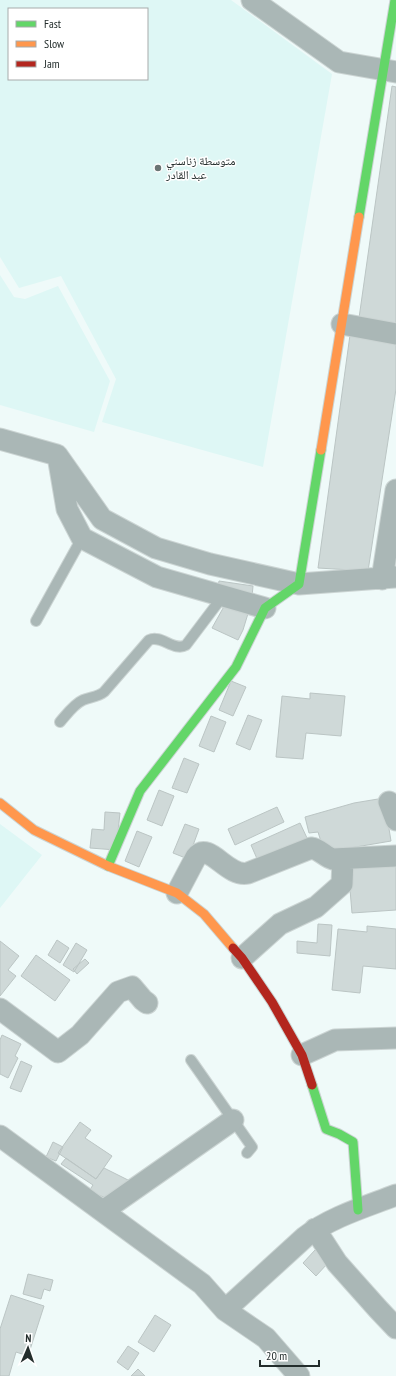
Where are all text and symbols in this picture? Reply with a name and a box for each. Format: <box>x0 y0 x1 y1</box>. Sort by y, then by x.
legend <box>8 8 148 80</box>
text: Fast <box>44 16 62 31</box>
text: Slow <box>44 36 65 51</box>
text: Jam <box>43 56 60 71</box>
place label: متوسطة زناسني عبد القادر <box>165 153 235 182</box>
marker: متوسطة زناسني عبد القادر <box>153 163 163 173</box>
north arrow <box>8 1328 48 1368</box>
text: N <box>25 1331 32 1345</box>
scale bar <box>260 1342 319 1368</box>
text: 20 m <box>266 1348 287 1363</box>

